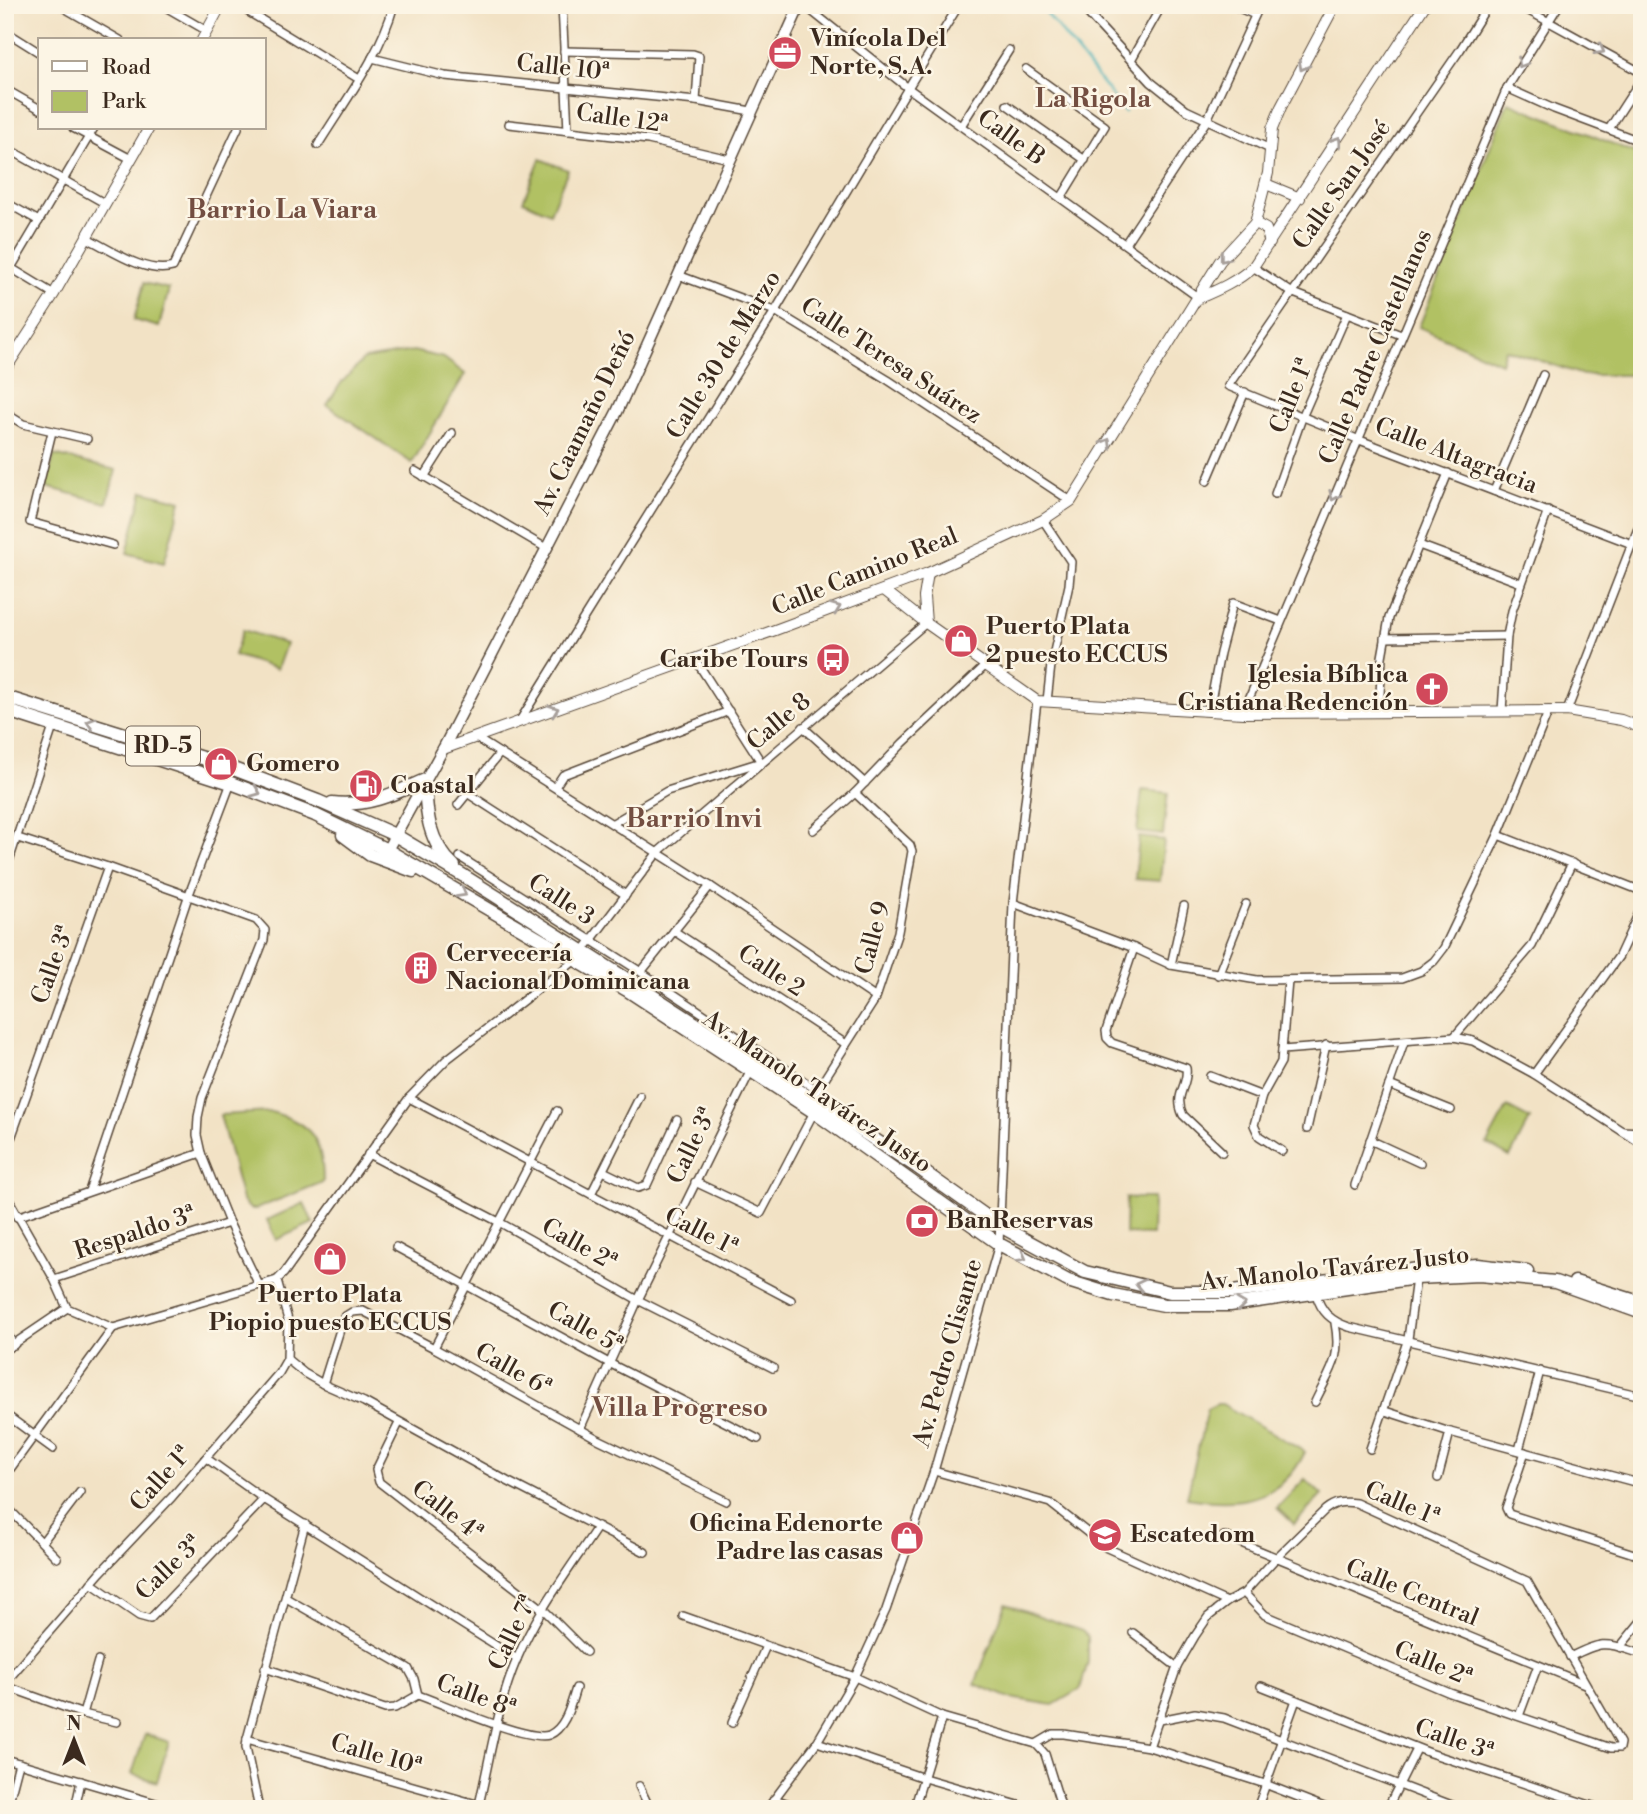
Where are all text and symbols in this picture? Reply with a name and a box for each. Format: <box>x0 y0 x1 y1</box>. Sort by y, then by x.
place label: Vinícola Del Norte, S.A. <box>809 24 947 82</box>
office icon: Vinícola Del Norte, S.A. <box>766 34 804 72</box>
legend <box>38 38 266 130</box>
one-way arrow <box>1592 42 1605 55</box>
street label: Calle 10ª <box>515 48 611 88</box>
text: Road <box>102 55 151 81</box>
one-way arrow <box>1518 55 1531 68</box>
one-way arrow <box>1297 58 1311 71</box>
district label: La Rigola <box>1035 83 1152 115</box>
text: Park <box>102 89 147 115</box>
street label: Calle 12ª <box>574 98 670 140</box>
street label: Calle B <box>971 103 1051 173</box>
street label: Calle San José <box>1286 114 1398 256</box>
one-way arrow <box>1328 135 1341 148</box>
district label: Barrio La Viara <box>187 194 378 226</box>
street label: Calle Padre Castellanos <box>1313 225 1439 469</box>
one-way arrow <box>1220 250 1232 263</box>
street label: Calle 30 de Marzo <box>660 265 788 445</box>
street label: Calle Teresa Suárez <box>795 291 987 431</box>
street label: Av. Caamaño Deñó <box>527 326 643 521</box>
street label: Calle 1ª <box>1263 354 1321 438</box>
street label: Calle Altagracia <box>1370 411 1543 501</box>
one-way arrow <box>1099 438 1112 451</box>
one-way arrow <box>1328 488 1342 501</box>
street label: Calle Camino Real <box>768 521 962 623</box>
one-way arrow <box>830 602 842 616</box>
place label: Puerto Plata 2 puesto ECCUS <box>986 612 1168 670</box>
shop icon: Puerto Plata 2 puesto ECCUS <box>942 622 980 660</box>
bus stop icon: Caribe Tours <box>814 641 852 679</box>
place label: Caribe Tours <box>660 645 808 675</box>
place label: Iglesia Bíblica Cristiana Redención <box>1177 660 1409 718</box>
church icon: Iglesia Bíblica Cristiana Redención <box>1413 670 1451 708</box>
street label: Calle 8 <box>741 687 817 757</box>
one-way arrow <box>547 704 559 718</box>
one-way arrow <box>85 717 97 732</box>
road number: RD-5 <box>126 726 200 766</box>
shop icon: Gomero <box>202 745 240 783</box>
place label: Gomero <box>246 749 340 779</box>
fuel station icon: Coastal <box>347 767 385 805</box>
place label: Coastal <box>390 771 475 801</box>
one-way arrow <box>250 784 262 798</box>
district label: Barrio Invi <box>626 803 762 835</box>
street label: Calle 3 <box>522 867 600 933</box>
one-way arrow <box>455 885 468 898</box>
street label: Calle 9 <box>849 898 897 978</box>
street label: Calle 3ª <box>25 922 81 1008</box>
street label: Calle 2 <box>732 938 810 1004</box>
place label: Cervecería Nacional Dominicana <box>446 939 691 997</box>
building icon: Cervecería Nacional Dominicana <box>402 949 440 987</box>
street label: Av. Manolo Tavárez Justo <box>696 1004 937 1180</box>
street label: Calle 3ª <box>661 1103 723 1189</box>
street label: Respaldo 3ª <box>71 1199 199 1267</box>
street label: Calle 1ª <box>659 1201 743 1263</box>
bank icon: BanReservas <box>903 1202 941 1240</box>
place label: BanReservas <box>946 1206 1093 1236</box>
street label: Calle 2ª <box>536 1212 622 1278</box>
shop icon: Puerto Plata Piopio puesto ECCUS <box>311 1240 349 1278</box>
street label: Av. Manolo Tavárez Justo <box>1198 1240 1471 1298</box>
one-way arrow <box>1015 1249 1027 1262</box>
street label: Av. Pedro Clisante <box>906 1255 989 1452</box>
one-way arrow <box>1134 1279 1146 1293</box>
place label: Puerto Plata Piopio puesto ECCUS <box>209 1280 452 1338</box>
street label: Calle 5ª <box>542 1295 628 1361</box>
one-way arrow <box>1235 1296 1246 1311</box>
street label: Calle 6ª <box>470 1337 556 1403</box>
district label: Villa Progreso <box>591 1392 768 1424</box>
street label: Calle 1ª <box>124 1440 198 1518</box>
street label: Calle 4ª <box>405 1474 489 1548</box>
street label: Calle 1ª <box>1360 1475 1444 1533</box>
place label: Oficina Edenorte Padre las casas <box>689 1509 883 1567</box>
school or university icon: Escatedom <box>1086 1516 1124 1554</box>
shop icon: Oficina Edenorte Padre las casas <box>888 1519 926 1557</box>
place label: Escatedom <box>1130 1520 1255 1550</box>
street label: Calle 3ª <box>129 1529 209 1607</box>
street label: Calle Central <box>1341 1553 1483 1633</box>
street label: Calle 7ª <box>482 1590 544 1676</box>
street label: Calle 2ª <box>1390 1635 1476 1693</box>
street label: Calle 8ª <box>432 1668 520 1724</box>
north arrow <box>38 1706 108 1776</box>
text: N <box>66 1712 82 1736</box>
street label: Calle 3ª <box>1411 1713 1497 1767</box>
street label: Calle 10ª <box>327 1728 425 1782</box>

